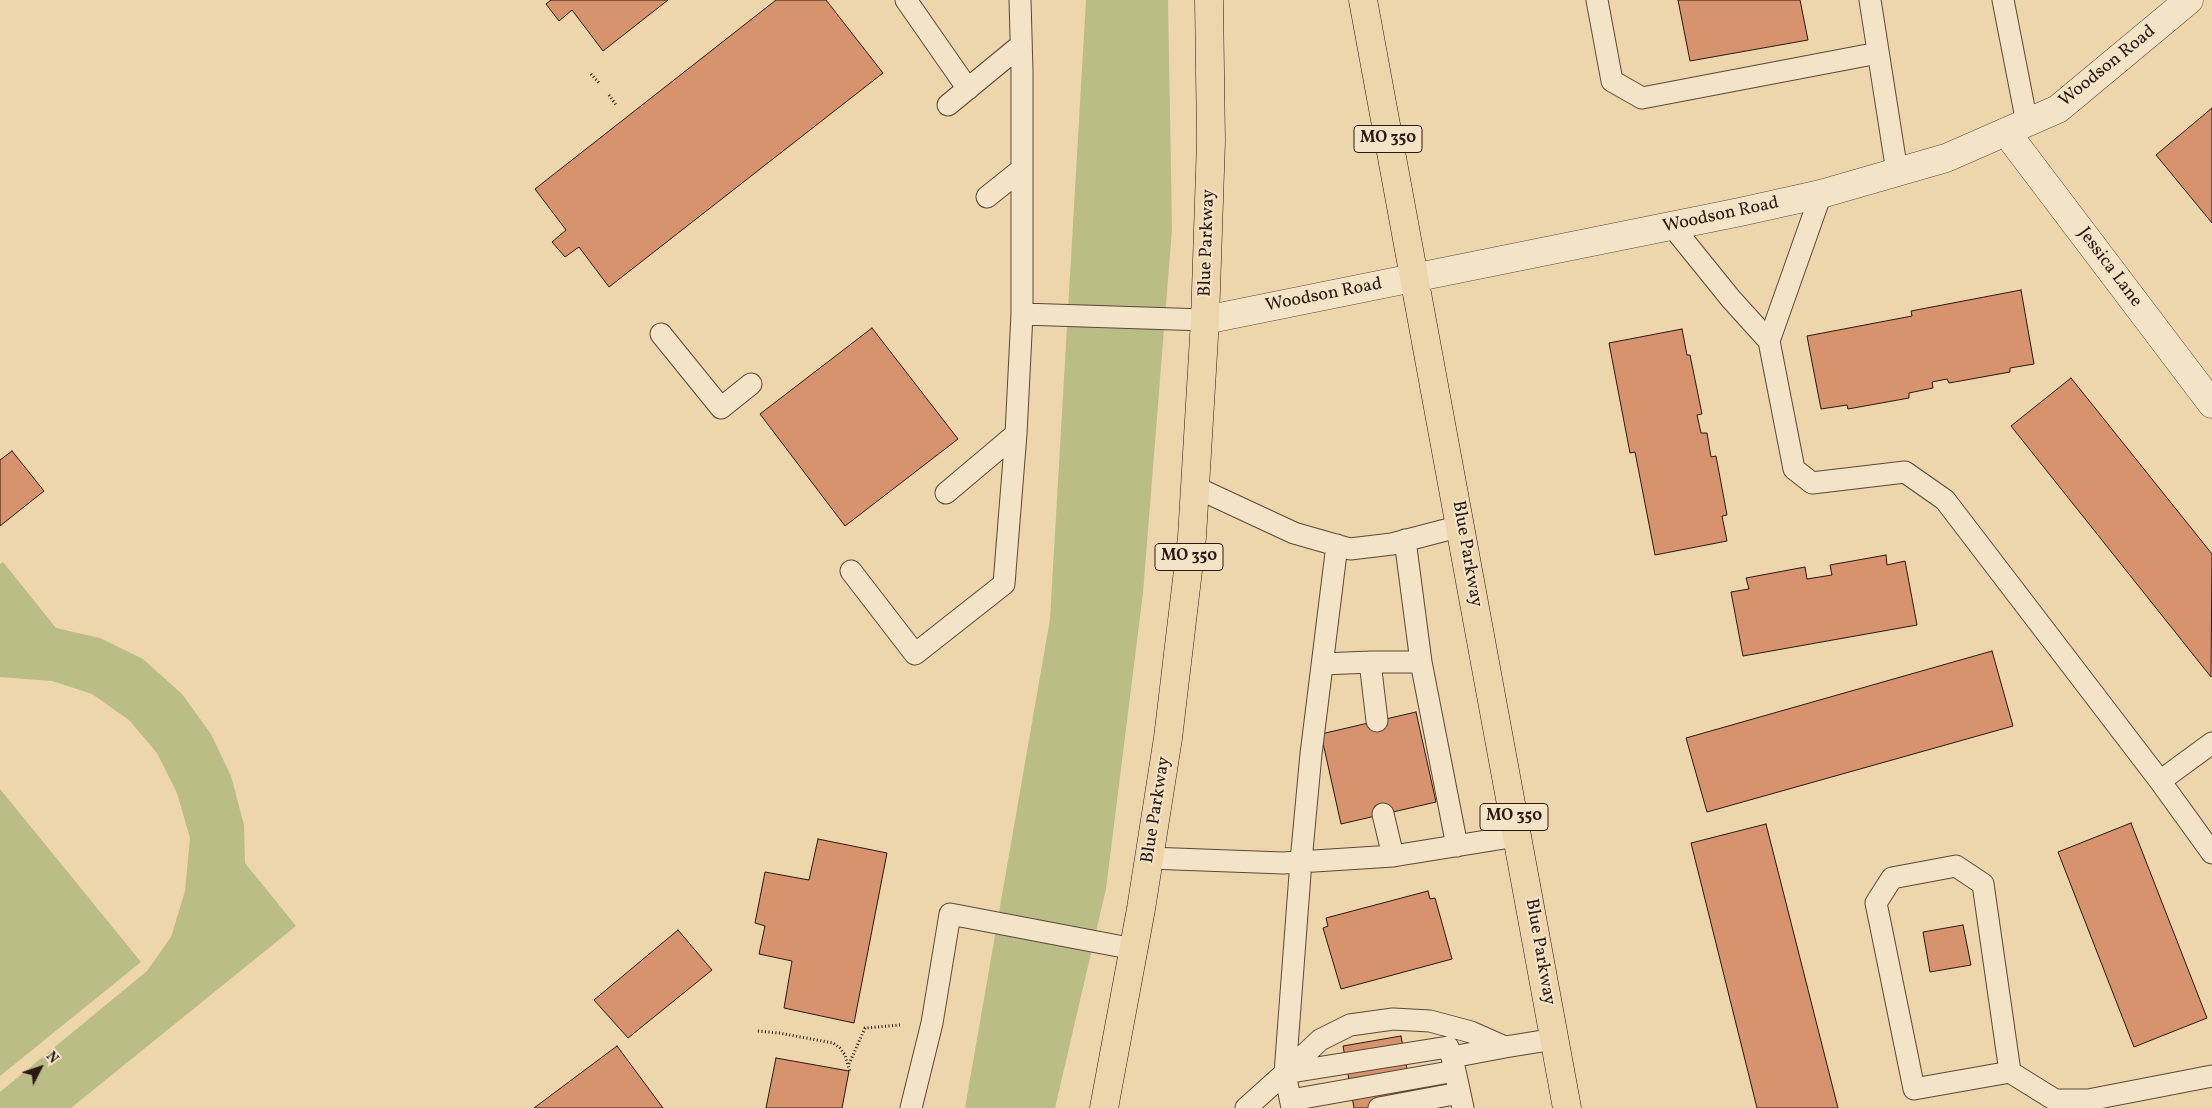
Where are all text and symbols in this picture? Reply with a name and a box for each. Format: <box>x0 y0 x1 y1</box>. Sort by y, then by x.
street label: Woodson Road <box>2055 21 2161 113</box>
road number: MO 350 <box>1354 126 1422 152</box>
street label: Blue Parkway <box>1195 189 1221 297</box>
street label: Woodson Road <box>1661 193 1781 239</box>
street label: Jessica Lane <box>2072 224 2146 312</box>
street label: Woodson Road <box>1264 274 1384 318</box>
street label: Blue Parkway <box>1446 499 1486 609</box>
road number: MO 350 <box>1155 544 1223 570</box>
street label: Blue Parkway <box>1138 755 1176 865</box>
road number: MO 350 <box>1480 804 1548 830</box>
street label: Blue Parkway <box>1519 897 1559 1007</box>
north arrow <box>15 1043 65 1093</box>
text: N <box>41 1048 62 1068</box>

